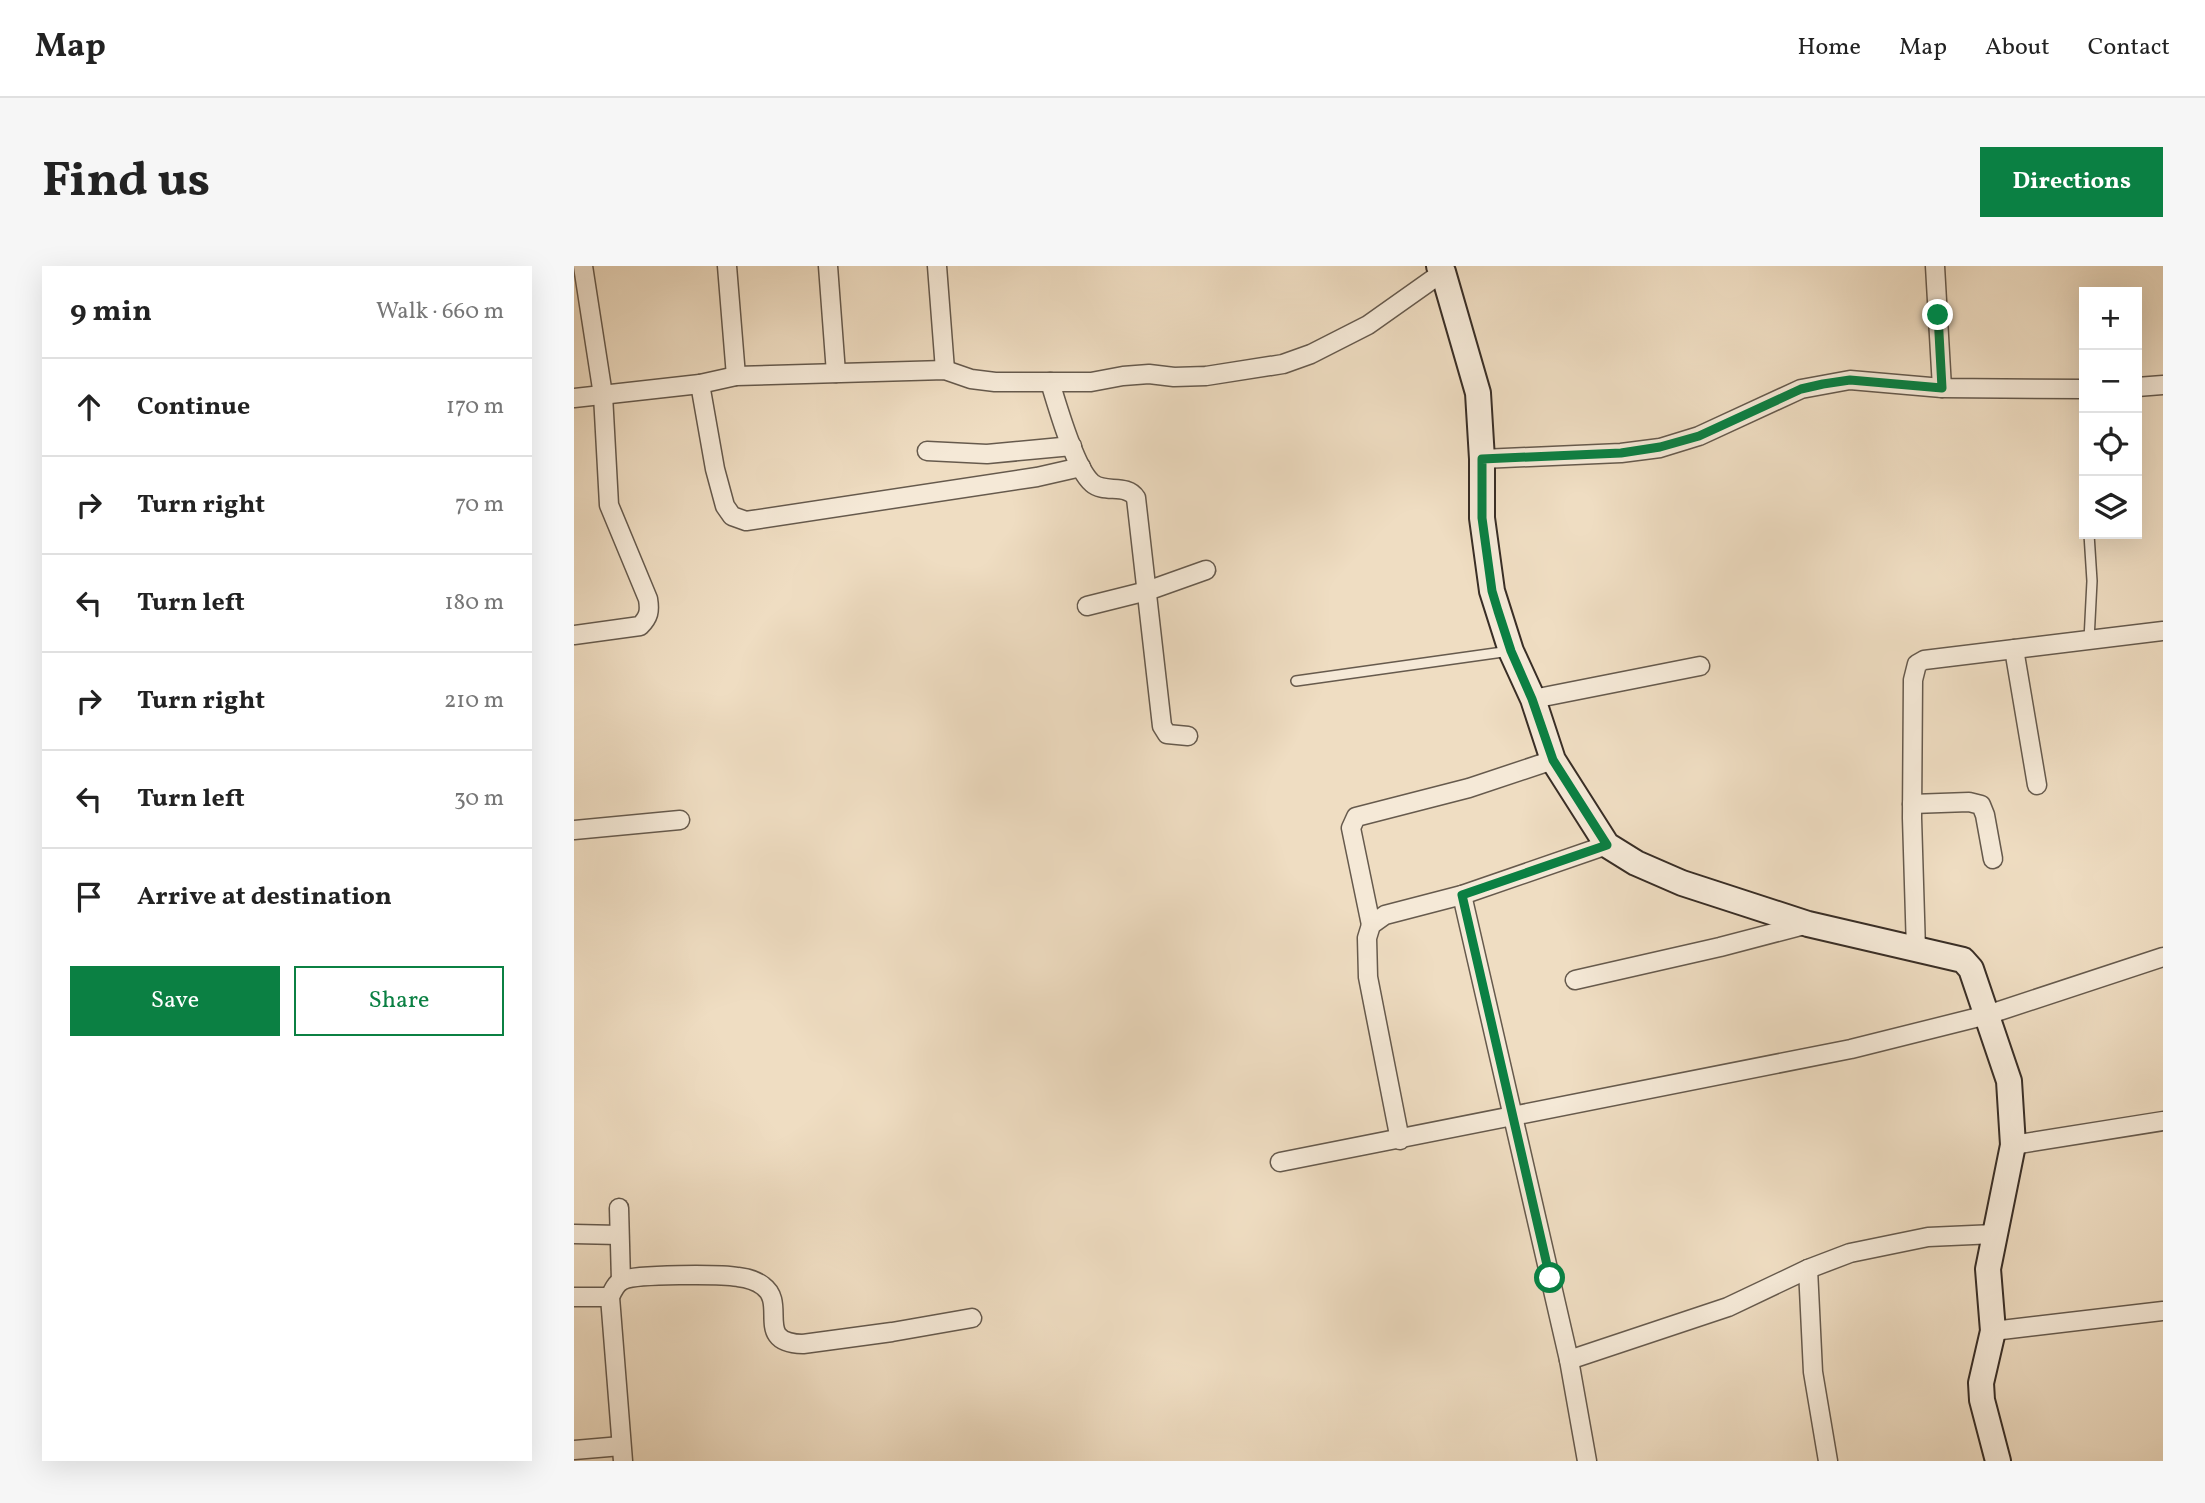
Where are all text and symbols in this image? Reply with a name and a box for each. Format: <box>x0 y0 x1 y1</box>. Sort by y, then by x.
text: Map <box>35 25 106 71</box>
text: Home <box>1797 31 1861 65</box>
text: Map <box>1899 31 1947 65</box>
text: About <box>1985 31 2050 65</box>
text: Contact <box>2088 31 2170 65</box>
button: Directions <box>1980 147 2163 217</box>
text: Find us <box>42 148 210 217</box>
map controls <box>2079 287 2142 539</box>
button: + <box>2079 287 2142 350</box>
text: 9 min <box>70 291 152 333</box>
text: Walk · 660 m <box>376 296 504 328</box>
route end <box>1922 299 1953 330</box>
button: − <box>2079 350 2142 413</box>
icon: ahead <box>70 388 108 426</box>
text: Continue <box>137 389 250 425</box>
text: 170 m <box>446 391 504 423</box>
button: locate <box>2079 413 2142 476</box>
button: layers <box>2079 476 2142 539</box>
icon: right <box>70 486 108 524</box>
text: Turn right <box>137 487 265 523</box>
text: 70 m <box>455 489 504 521</box>
icon: left <box>70 584 108 622</box>
text: Turn left <box>137 585 245 621</box>
text: 180 m <box>445 587 504 619</box>
icon: right <box>70 682 108 720</box>
text: Turn right <box>137 683 265 719</box>
text: 210 m <box>444 685 504 717</box>
icon: left <box>70 780 108 818</box>
text: Turn left <box>137 781 245 817</box>
text: 30 m <box>454 783 504 815</box>
icon: arrive <box>70 878 108 916</box>
text: Arrive at destination <box>137 879 392 915</box>
button: Save <box>70 966 280 1036</box>
button: Share <box>294 966 504 1036</box>
route start <box>1534 1262 1565 1293</box>

